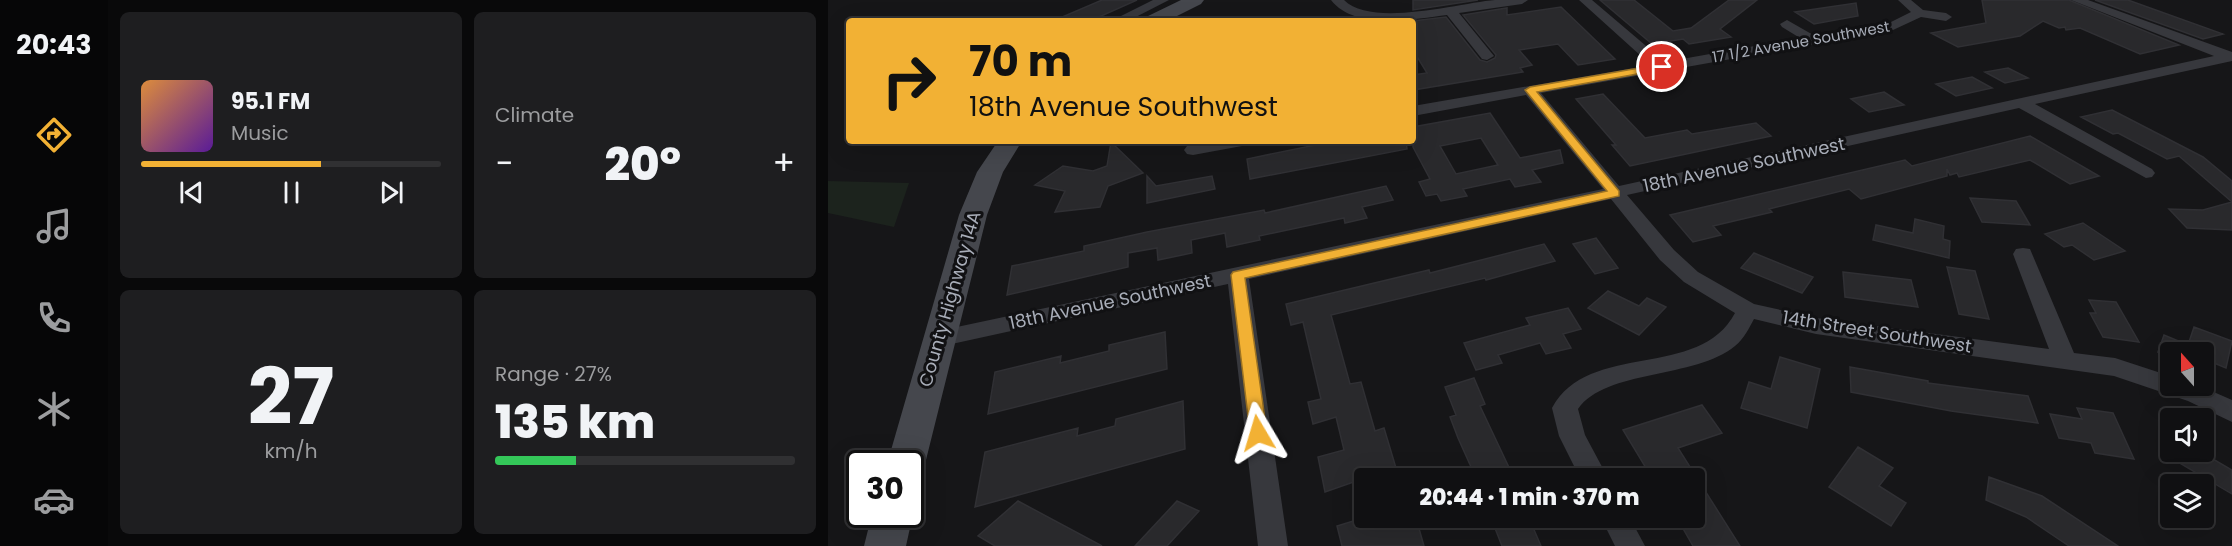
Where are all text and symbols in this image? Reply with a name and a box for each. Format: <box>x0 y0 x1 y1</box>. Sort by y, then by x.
street label: 17 1/2 Avenue Southwest <box>1711 16 1891 67</box>
text: 20:43 <box>16 26 92 63</box>
text: 70 m <box>969 32 1072 91</box>
pin <box>1636 41 1687 92</box>
icon: right <box>870 42 948 120</box>
icon: arrive <box>1645 50 1678 83</box>
text: 95.1 FM <box>231 86 310 117</box>
text: 18th Avenue Southwest <box>969 88 1278 125</box>
text: Climate <box>495 101 574 129</box>
icon: directions <box>33 114 75 156</box>
text: Music <box>231 119 289 147</box>
street label: 18th Avenue Southwest <box>1641 131 1847 198</box>
text: 20° <box>604 133 681 196</box>
text: − <box>495 140 513 187</box>
text: + <box>772 140 795 187</box>
icon: previous <box>175 176 208 209</box>
icon: pause <box>275 176 308 209</box>
icon: next <box>375 176 408 209</box>
icon: music <box>33 205 75 247</box>
street label: County Highway 14A <box>912 208 987 390</box>
street label: 18th Avenue Southwest <box>1007 268 1213 335</box>
icon: phone <box>33 297 75 339</box>
street label: 14th Street Southwest <box>1781 304 1973 359</box>
text: 27 <box>248 342 334 451</box>
north arrow <box>2160 342 2214 396</box>
map controls <box>2160 342 2214 528</box>
text: Range · 27% <box>495 360 612 388</box>
icon: climate <box>33 388 75 430</box>
text: 135 km <box>495 391 655 454</box>
position arrow <box>1226 401 1290 465</box>
button: sound <box>2160 408 2214 462</box>
text: km/h <box>264 437 318 465</box>
speed limit sign: 30 <box>846 450 924 528</box>
button: layers <box>2160 474 2214 528</box>
icon: car <box>33 479 75 521</box>
text: 20:44 · 1 min · 370 m <box>1419 482 1640 513</box>

